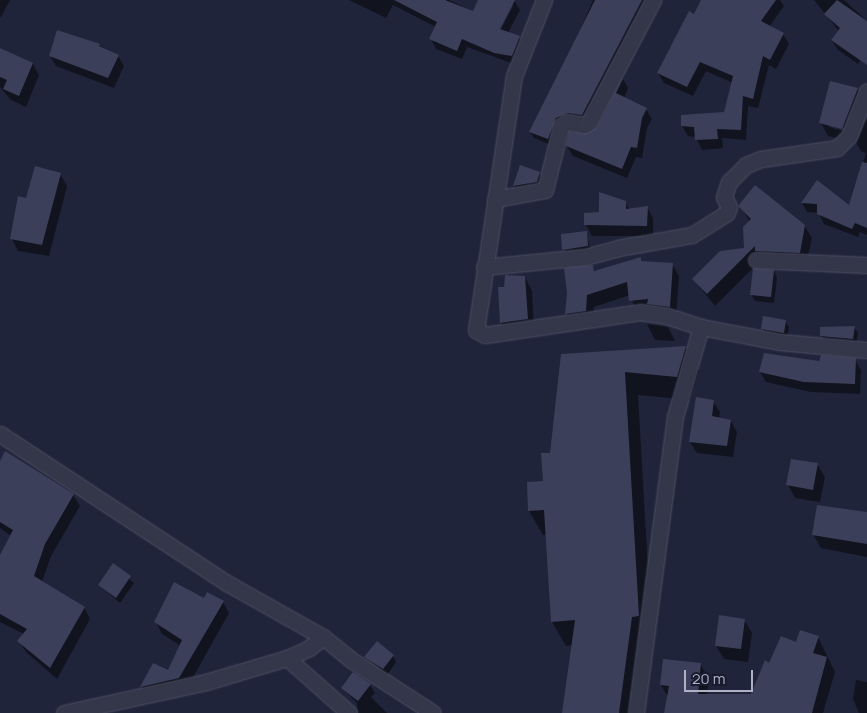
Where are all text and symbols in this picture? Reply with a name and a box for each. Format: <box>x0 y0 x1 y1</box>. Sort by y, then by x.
scale bar <box>687 660 756 692</box>
text: 20 m <box>692 668 725 689</box>

